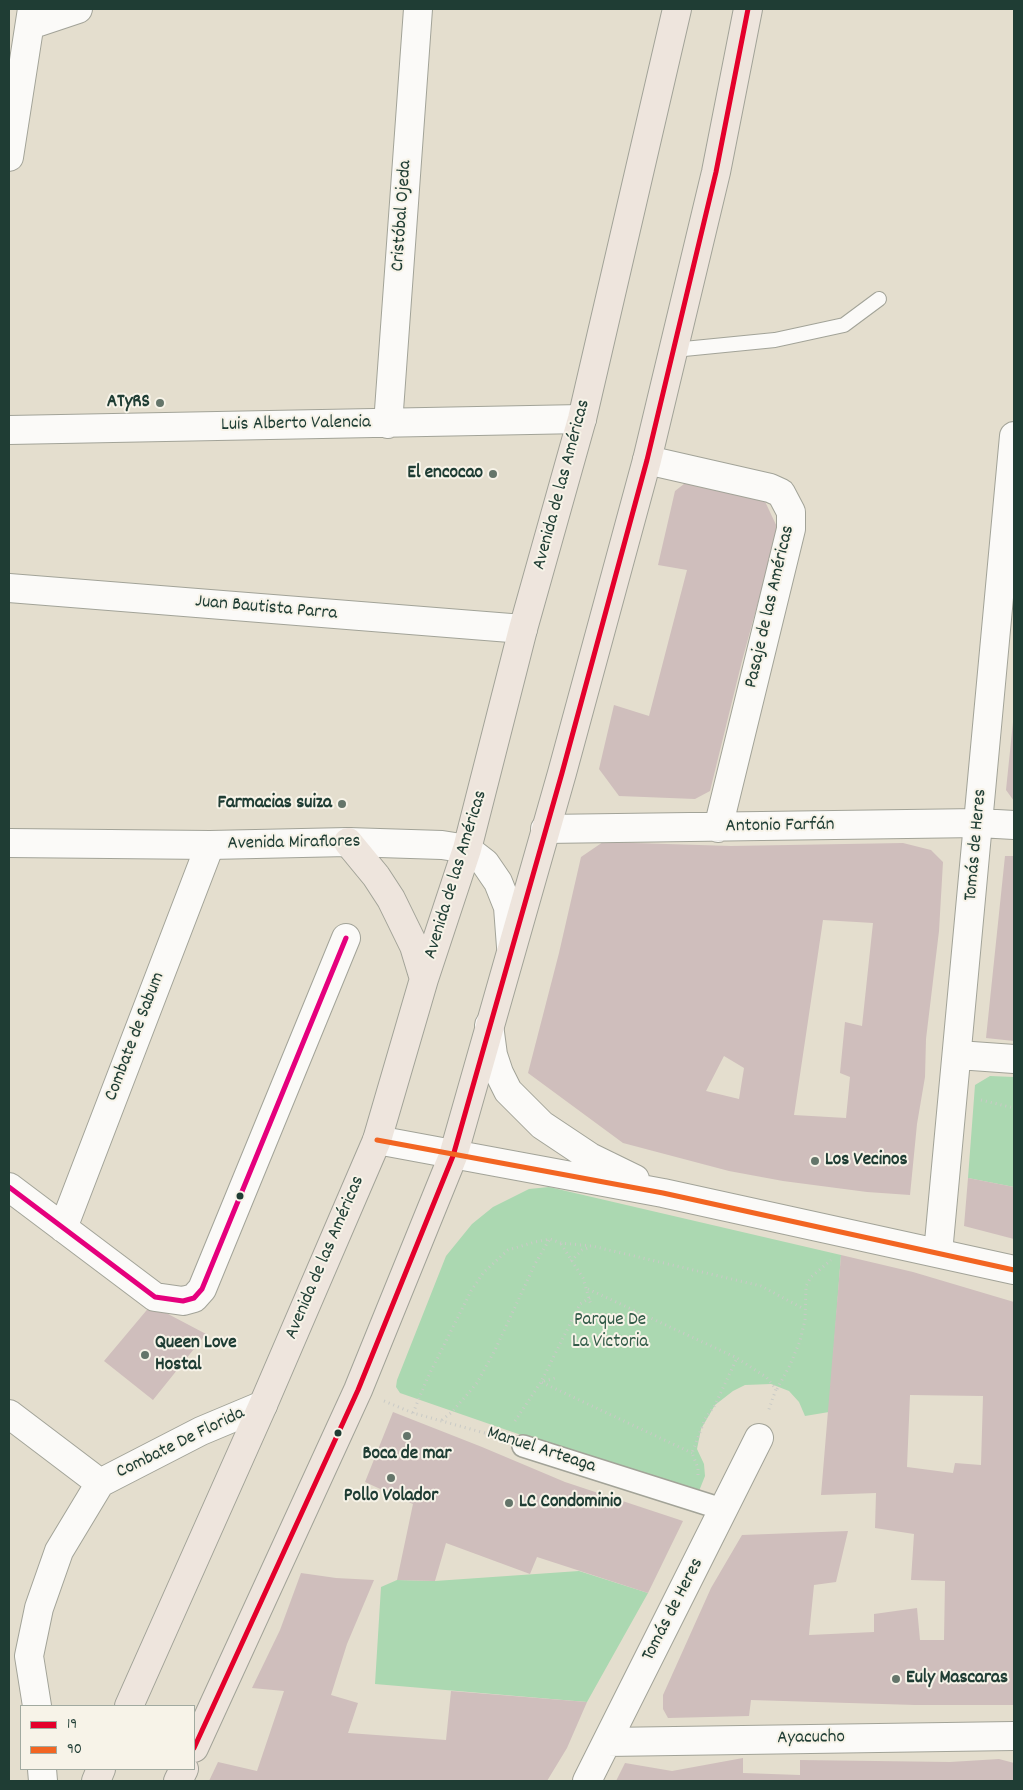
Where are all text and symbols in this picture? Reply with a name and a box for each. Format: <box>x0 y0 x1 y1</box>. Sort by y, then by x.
street label: Cristóbal Ojeda <box>388 160 418 272</box>
place label: ATyRS <box>107 392 150 414</box>
marker: ATyRS <box>154 397 166 409</box>
street label: Avenida de las Américas <box>529 397 597 573</box>
street label: Luis Alberto Valencia <box>221 412 371 438</box>
place label: El encocao <box>407 463 483 485</box>
marker: El encocao <box>487 468 499 480</box>
street label: Pasaje de las Américas <box>741 523 801 691</box>
street label: Juan Bautista Parra <box>194 591 338 627</box>
street label: Avenida de las Américas <box>420 788 494 962</box>
street label: Tomás de Heres <box>961 788 993 902</box>
place label: Farmacias suiza <box>217 793 332 815</box>
marker: Farmacias suiza <box>336 798 348 810</box>
street label: Antonio Farfán <box>725 815 835 839</box>
street label: Avenida Miraflores <box>227 831 361 857</box>
street label: Combate de Sabum <box>101 969 171 1105</box>
place label: Los Vecinos <box>825 1150 907 1172</box>
marker: Los Vecinos <box>809 1155 821 1167</box>
street label: Avenida de las Américas <box>281 1173 371 1343</box>
unlabelled marker <box>235 1191 245 1201</box>
park label: Parque De La Victoria <box>572 1310 648 1354</box>
place label: Queen Love Hostal <box>155 1333 237 1377</box>
marker: Queen Love Hostal <box>139 1349 151 1361</box>
street label: Combate De Florida <box>113 1403 249 1485</box>
street label: Manuel Arteaga <box>484 1423 598 1479</box>
unlabelled marker <box>333 1428 343 1438</box>
marker: Boca de mar <box>401 1430 413 1442</box>
place label: Boca de mar <box>363 1444 451 1466</box>
marker: Pollo Volador <box>385 1472 397 1484</box>
place label: Pollo Volador <box>344 1486 438 1508</box>
place label: LC Condominio <box>519 1492 622 1514</box>
marker: LC Condominio <box>503 1497 515 1509</box>
street label: Tomás de Heres <box>638 1555 710 1665</box>
place label: Euly Mascaras <box>906 1668 1008 1690</box>
marker: Euly Mascaras <box>890 1673 902 1685</box>
legend <box>20 1705 195 1770</box>
text: 19 <box>67 1714 77 1736</box>
street label: Ayacucho <box>777 1727 845 1751</box>
text: 90 <box>67 1739 82 1761</box>

